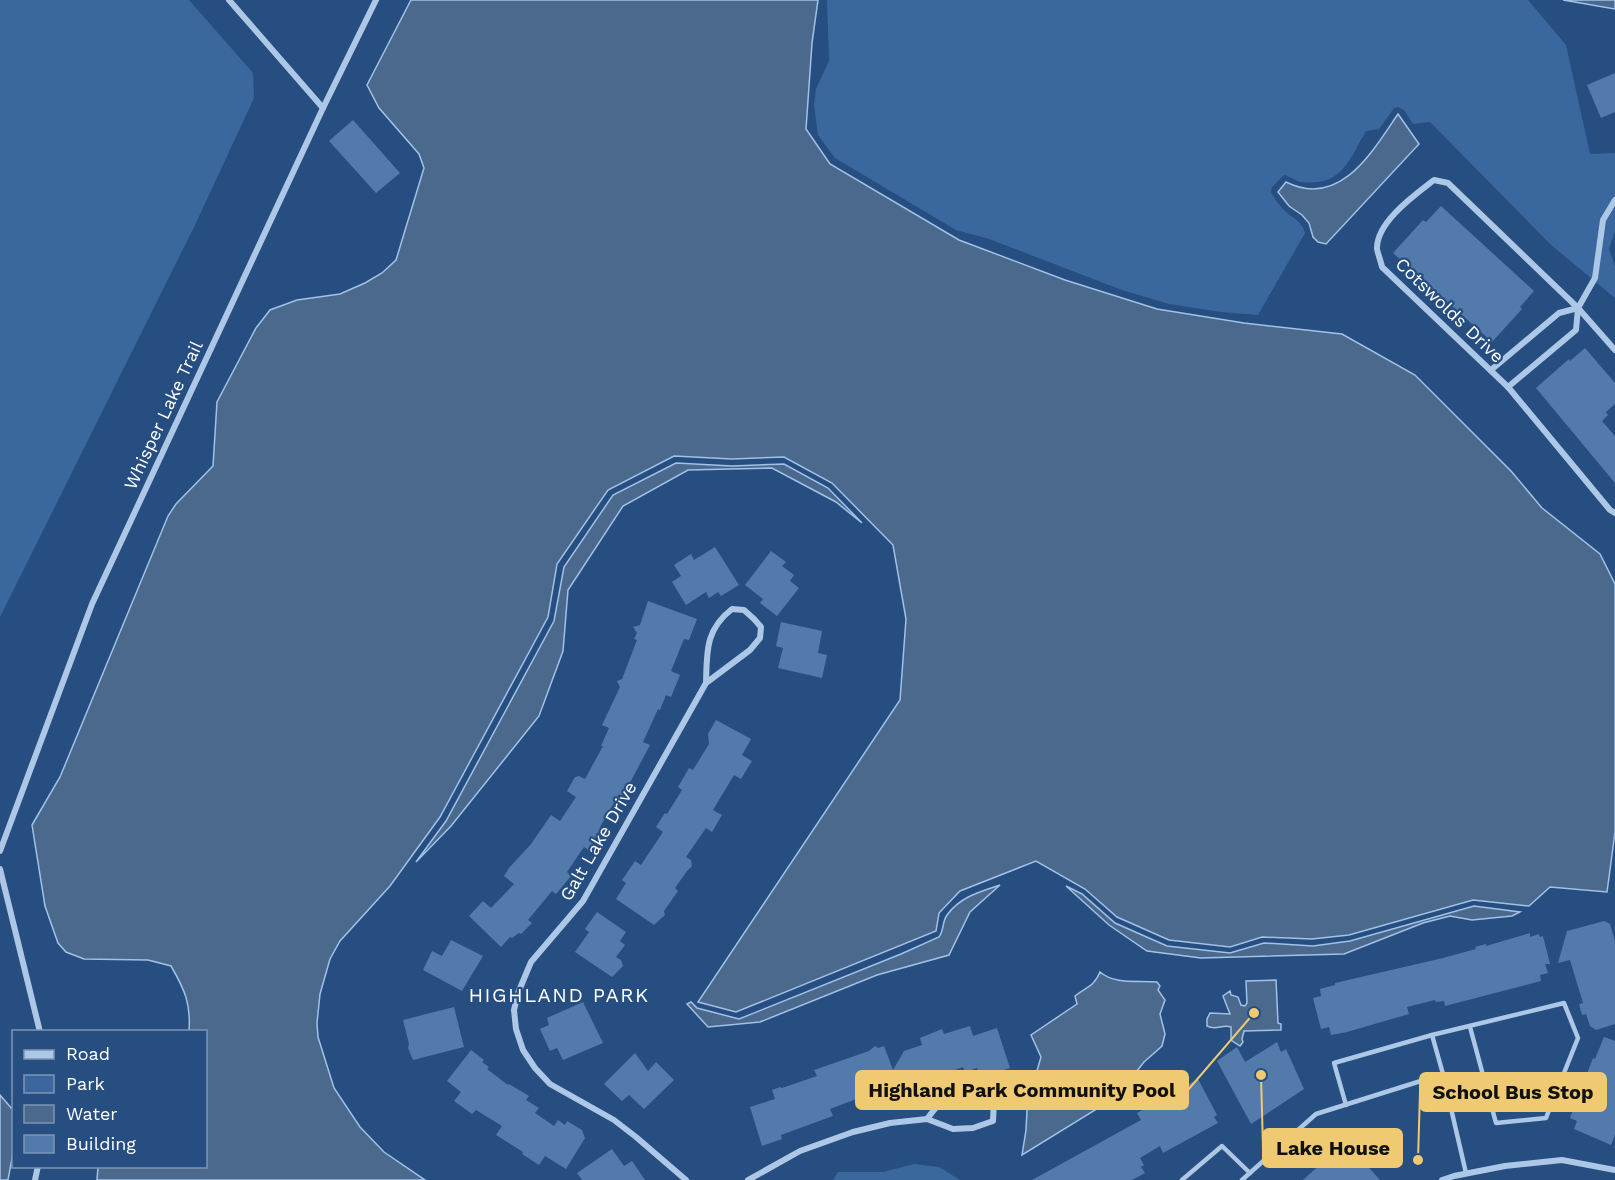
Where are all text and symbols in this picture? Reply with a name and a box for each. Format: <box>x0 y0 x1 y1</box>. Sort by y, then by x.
street label: Cotswolds Drive <box>1392 253 1508 367</box>
street label: Whisper Lake Trail <box>119 337 207 493</box>
street label: Galt Lake Drive <box>555 778 641 904</box>
district label: HIGHLAND PARK <box>468 983 650 1007</box>
legend <box>12 1030 207 1168</box>
text: Road <box>66 1043 110 1064</box>
callout: Highland Park Community Pool <box>856 1071 1188 1109</box>
text: Park <box>66 1073 105 1094</box>
callout: School Bus Stop <box>1420 1073 1606 1111</box>
text: Highland Park Community Pool <box>868 1078 1176 1102</box>
text: School Bus Stop <box>1432 1080 1594 1104</box>
text: Water <box>66 1103 118 1124</box>
callout: Lake House <box>1263 1129 1402 1167</box>
text: Building <box>66 1133 136 1154</box>
text: Lake House <box>1276 1136 1390 1160</box>

